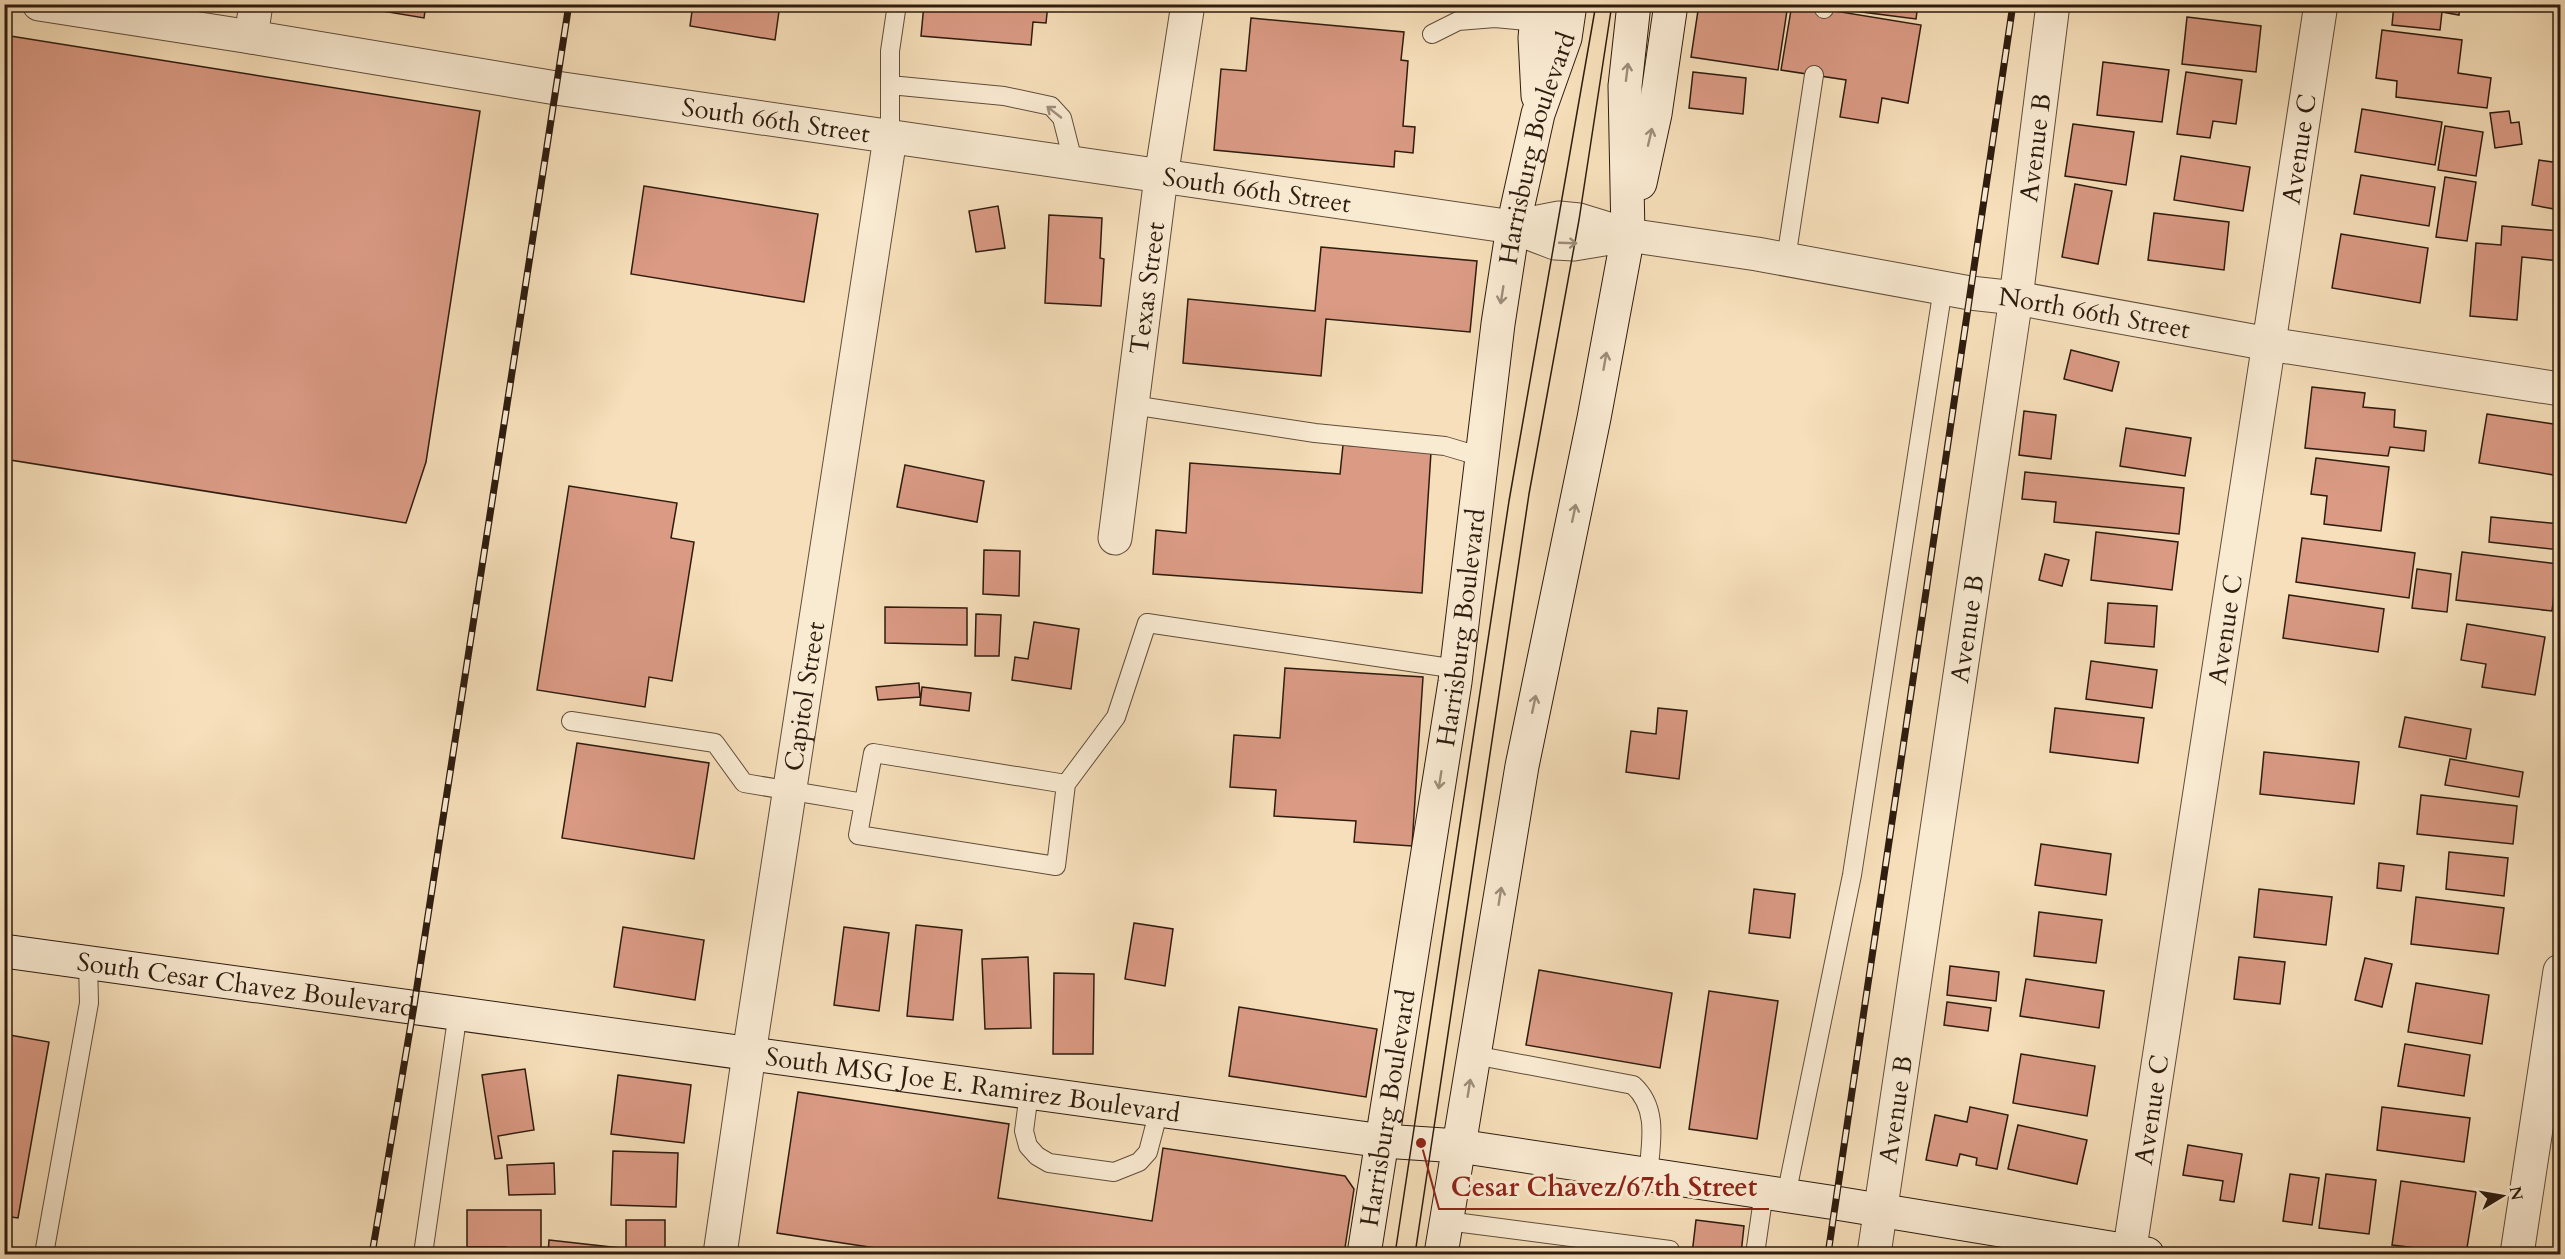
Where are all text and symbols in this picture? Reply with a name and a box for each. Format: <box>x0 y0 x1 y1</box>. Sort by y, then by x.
street label: Harrisburg Boulevard <box>1490 27 1583 267</box>
one-way arrow <box>1622 62 1633 82</box>
street label: South 66th Street <box>680 89 872 151</box>
street label: Avenue B <box>2011 91 2059 204</box>
street label: Avenue C <box>2273 91 2324 207</box>
one-way arrow <box>1046 105 1062 118</box>
one-way arrow <box>1645 128 1656 147</box>
street label: South 66th Street <box>1161 159 1353 221</box>
street label: Texas Street <box>1121 220 1173 356</box>
one-way arrow <box>1558 238 1578 249</box>
street label: North 66th Street <box>1997 279 2193 347</box>
one-way arrow <box>1497 285 1508 305</box>
one-way arrow <box>1600 351 1611 371</box>
one-way arrow <box>1569 504 1580 523</box>
street label: Harrisburg Boulevard <box>1428 506 1493 749</box>
street label: Avenue B <box>1942 572 1992 685</box>
street label: Avenue C <box>2199 572 2251 687</box>
street label: Capitol Street <box>775 619 833 773</box>
one-way arrow <box>1529 694 1540 714</box>
one-way arrow <box>1434 770 1445 790</box>
one-way arrow <box>1495 886 1506 906</box>
street label: South Cesar Chavez Boulevard <box>75 944 417 1025</box>
street label: Harrisburg Boulevard <box>1351 987 1423 1229</box>
street label: South MSG Joe E. Ramirez Boulevard <box>763 1039 1182 1130</box>
street label: Avenue C <box>2125 1052 2177 1167</box>
street label: Avenue B <box>1870 1053 1921 1166</box>
one-way arrow <box>1463 1079 1474 1098</box>
callout: Cesar Chavez/67th Street <box>1439 1164 1769 1209</box>
north arrow <box>2472 1166 2532 1226</box>
text: Cesar Chavez/67th Street <box>1451 1169 1758 1206</box>
text: N <box>2504 1184 2528 1202</box>

